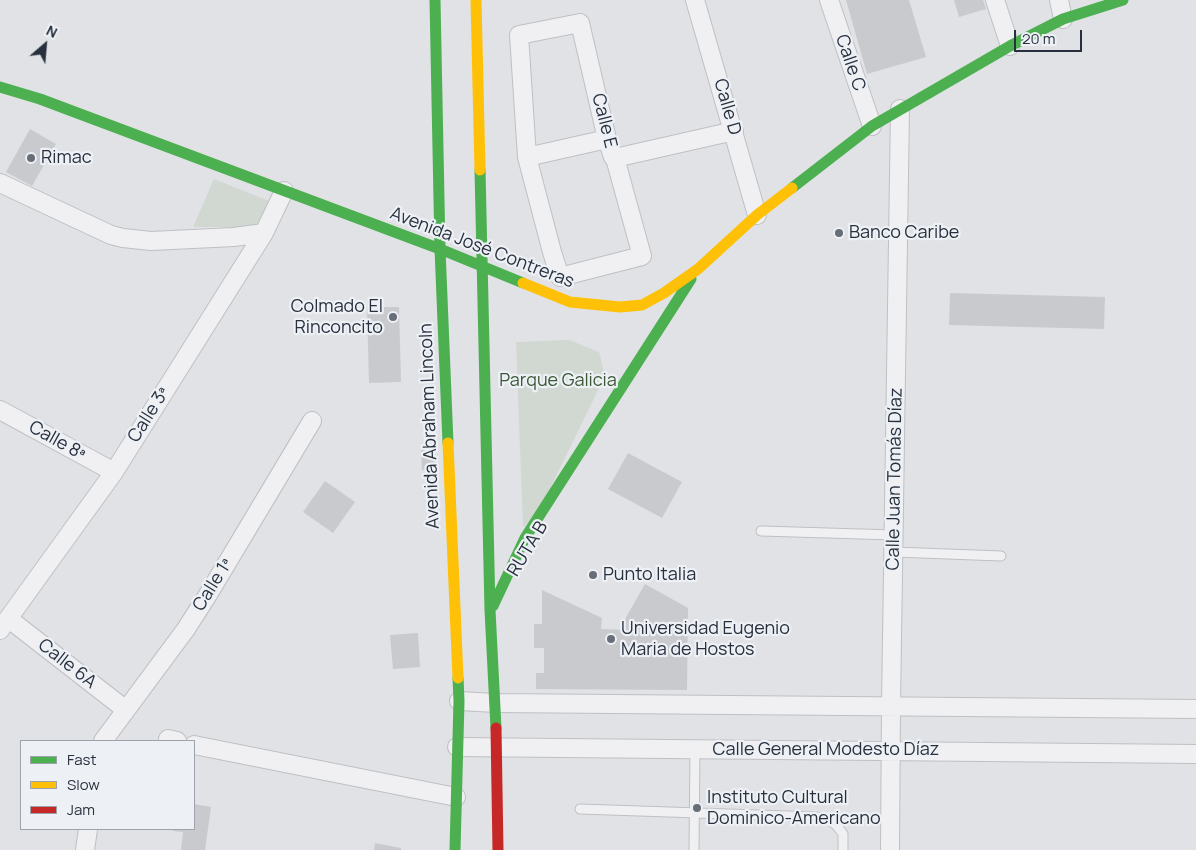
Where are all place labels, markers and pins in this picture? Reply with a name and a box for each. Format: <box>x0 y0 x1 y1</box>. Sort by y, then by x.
place label: Rimac <box>41 147 92 169</box>
marker: Rimac <box>25 152 37 164</box>
place label: Banco Caribe <box>849 222 959 244</box>
marker: Banco Caribe <box>833 227 845 239</box>
place label: Colmado El Rinconcito <box>291 296 383 338</box>
marker: Colmado El Rinconcito <box>387 311 399 323</box>
place label: Punto Italia <box>603 564 696 586</box>
marker: Punto Italia <box>587 569 599 581</box>
place label: Universidad Eugenio Maria de Hostos <box>621 618 790 660</box>
marker: Universidad Eugenio Maria de Hostos <box>605 633 617 645</box>
place label: Instituto Cultural Dominico-Americano <box>707 787 881 830</box>
marker: Instituto Cultural Dominico-Americano <box>691 802 703 814</box>

